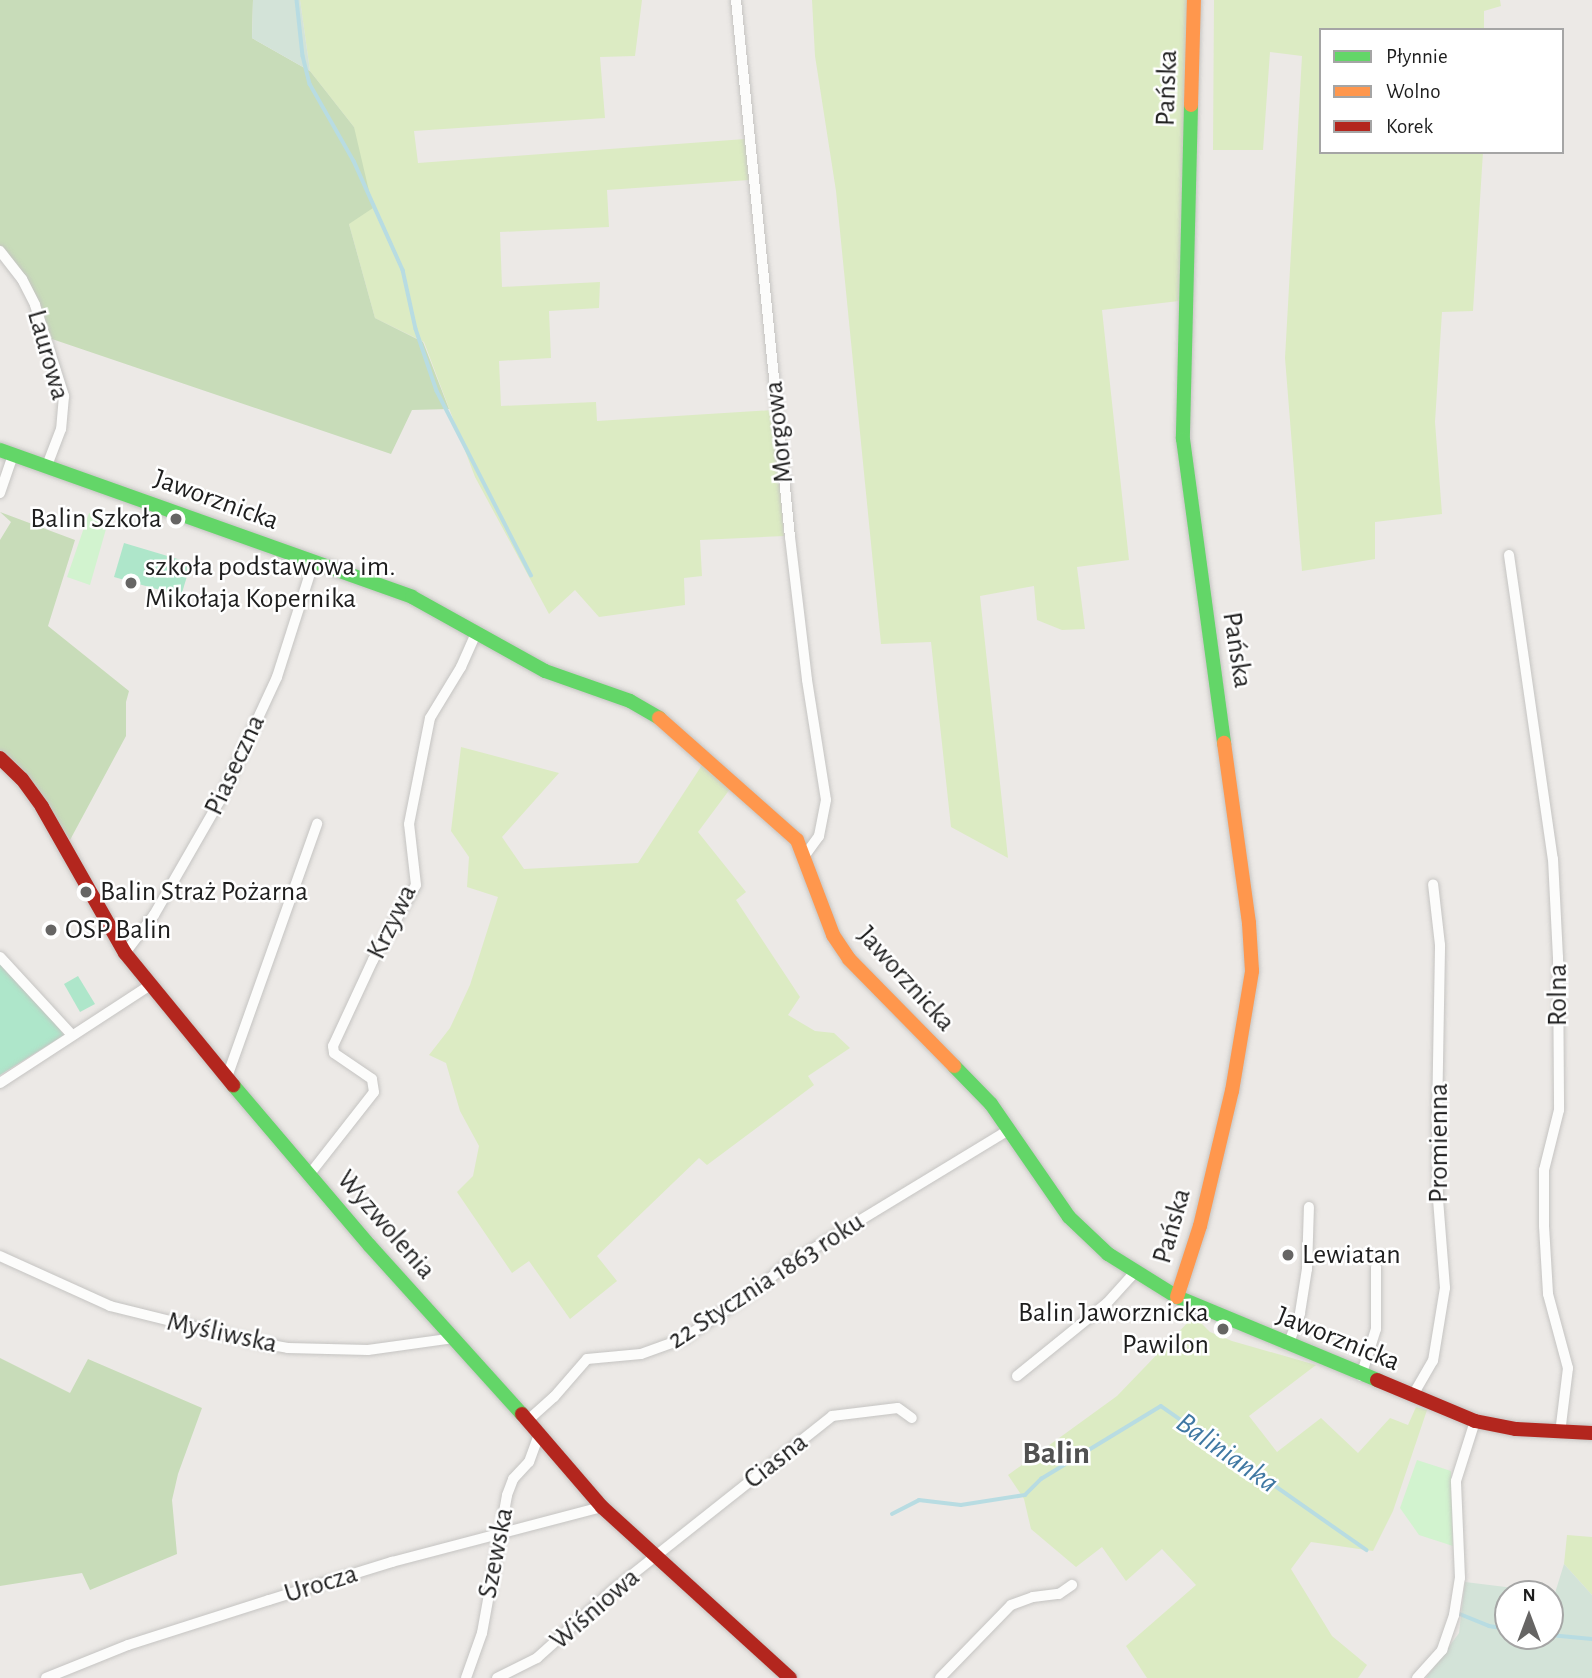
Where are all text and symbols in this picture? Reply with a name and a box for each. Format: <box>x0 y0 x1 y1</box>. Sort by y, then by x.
legend <box>1319 28 1564 154</box>
text: Płynnie <box>1386 46 1448 67</box>
street label: Pańska <box>1149 49 1185 127</box>
text: Wolno <box>1386 81 1440 102</box>
text: Korek <box>1386 116 1433 137</box>
street label: Laurowa <box>19 306 77 404</box>
street label: Morgowa <box>757 379 801 485</box>
street label: Jaworznicka <box>149 462 283 538</box>
place label: Balin Szkoła <box>30 502 162 536</box>
marker: Balin Szkoła <box>168 511 184 527</box>
place label: szkoła podstawowa im. Mikołaja Kopernika <box>145 550 396 616</box>
marker: szkoła podstawowa im. Mikołaja Kopernika <box>123 575 139 591</box>
street label: Pańska <box>1214 610 1260 690</box>
street label: Piaseczna <box>197 709 273 821</box>
place label: Balin Straż Pożarna <box>100 875 308 909</box>
street label: Krzywa <box>360 879 424 965</box>
marker: Balin Straż Pożarna <box>78 884 94 900</box>
place label: OSP Balin <box>65 913 171 947</box>
street label: Jaworznicka <box>850 919 962 1039</box>
marker: OSP Balin <box>43 922 59 938</box>
street label: Rolna <box>1541 964 1575 1026</box>
street label: Promienna <box>1422 1083 1456 1203</box>
street label: Wyzwolenia <box>329 1163 443 1287</box>
street label: Pańska <box>1145 1185 1199 1267</box>
street label: 22 Stycznia 1863 roku <box>662 1205 870 1357</box>
place label: Lewiatan <box>1302 1238 1401 1272</box>
marker: Lewiatan <box>1280 1247 1296 1263</box>
place label: Balin Jaworznicka Pawilon <box>1018 1296 1209 1362</box>
street label: Jaworznicka <box>1271 1299 1405 1379</box>
street label: Myśliwska <box>164 1305 280 1361</box>
marker: Balin Jaworznicka Pawilon <box>1215 1321 1231 1337</box>
water label: Balinianka <box>1169 1405 1285 1501</box>
street label: Ciasna <box>737 1426 815 1496</box>
district label: Balin <box>1022 1434 1090 1472</box>
street label: Szewska <box>471 1505 521 1601</box>
street label: Urocza <box>280 1557 362 1611</box>
street label: Wiśniowa <box>543 1561 647 1657</box>
north arrow <box>1494 1580 1564 1650</box>
text: N <box>1522 1586 1536 1605</box>

